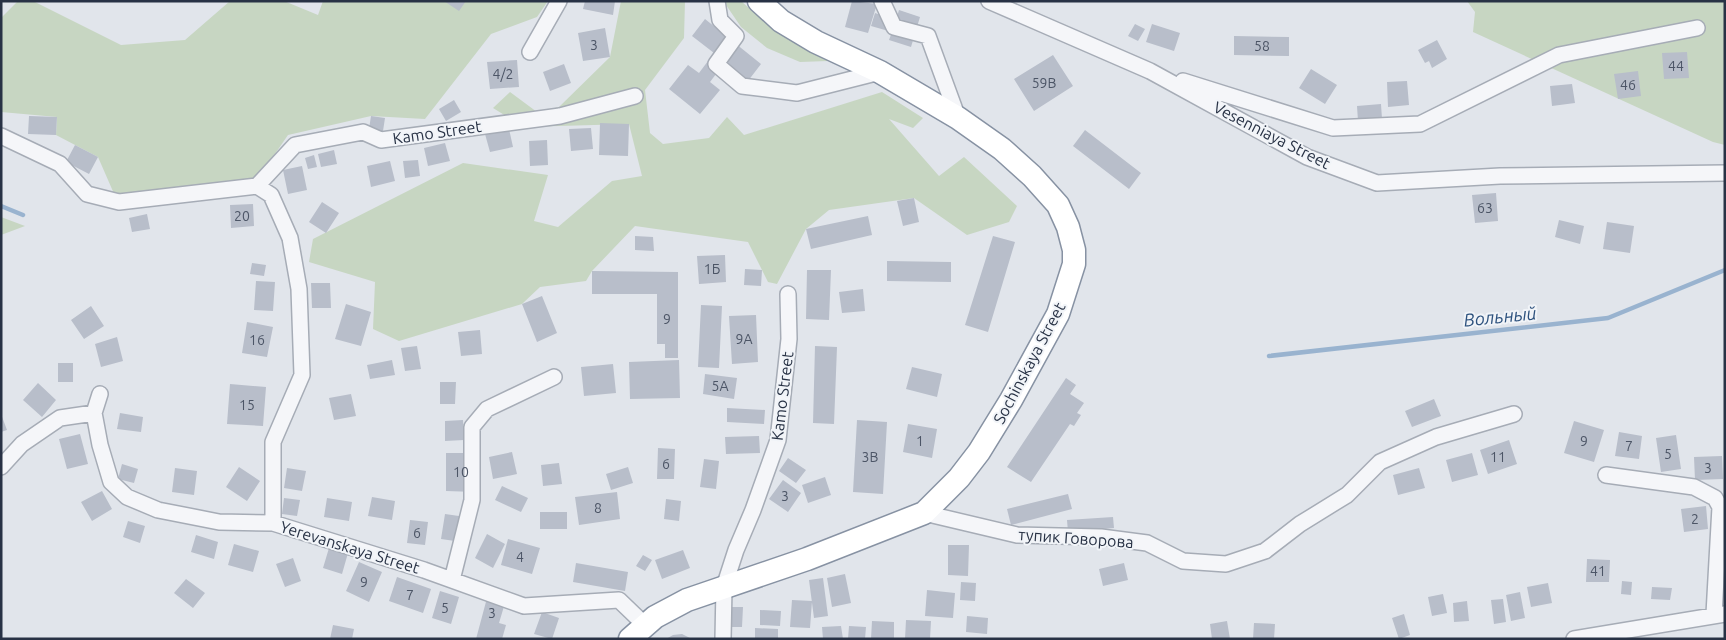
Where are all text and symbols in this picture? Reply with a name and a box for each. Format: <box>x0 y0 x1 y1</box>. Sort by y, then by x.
house number: 3 <box>590 37 598 53</box>
house number: 58 <box>1254 38 1270 54</box>
house number: 44 <box>1668 58 1684 74</box>
house number: 4/2 <box>493 66 513 82</box>
house number: 59В <box>1032 75 1056 91</box>
house number: 46 <box>1620 77 1636 93</box>
street label: Vesenniaya Street <box>1211 98 1334 173</box>
street label: Kamo Street <box>391 117 483 147</box>
house number: 63 <box>1477 200 1493 216</box>
house number: 20 <box>234 208 250 224</box>
house number: 1Б <box>704 261 720 277</box>
street label: Sochinskaya Street <box>989 299 1069 427</box>
water label: Вольный <box>1463 302 1537 330</box>
house number: 9 <box>663 311 671 327</box>
house number: 9А <box>736 331 753 347</box>
house number: 16 <box>249 332 265 348</box>
street label: Kamo Street <box>768 350 796 441</box>
house number: 5А <box>712 378 729 394</box>
house number: 15 <box>239 397 255 413</box>
house number: 1 <box>916 433 924 449</box>
house number: 9 <box>1580 433 1588 449</box>
house number: 7 <box>1625 438 1633 454</box>
house number: 5 <box>1664 446 1672 462</box>
house number: 3В <box>862 449 878 465</box>
house number: 11 <box>1490 449 1506 465</box>
house number: 6 <box>662 456 670 472</box>
house number: 3 <box>1704 460 1712 476</box>
house number: 10 <box>453 464 469 480</box>
house number: 3 <box>781 488 789 504</box>
house number: 8 <box>594 500 602 516</box>
house number: 2 <box>1691 511 1699 527</box>
street label: Yerevanskaya Street <box>278 517 423 577</box>
house number: 6 <box>413 525 421 541</box>
street label: тупик Говорова <box>1018 525 1134 551</box>
house number: 4 <box>516 549 524 565</box>
house number: 41 <box>1590 563 1606 579</box>
house number: 9 <box>360 574 368 590</box>
house number: 7 <box>406 587 414 603</box>
house number: 5 <box>441 600 449 616</box>
house number: 3 <box>488 605 496 621</box>

